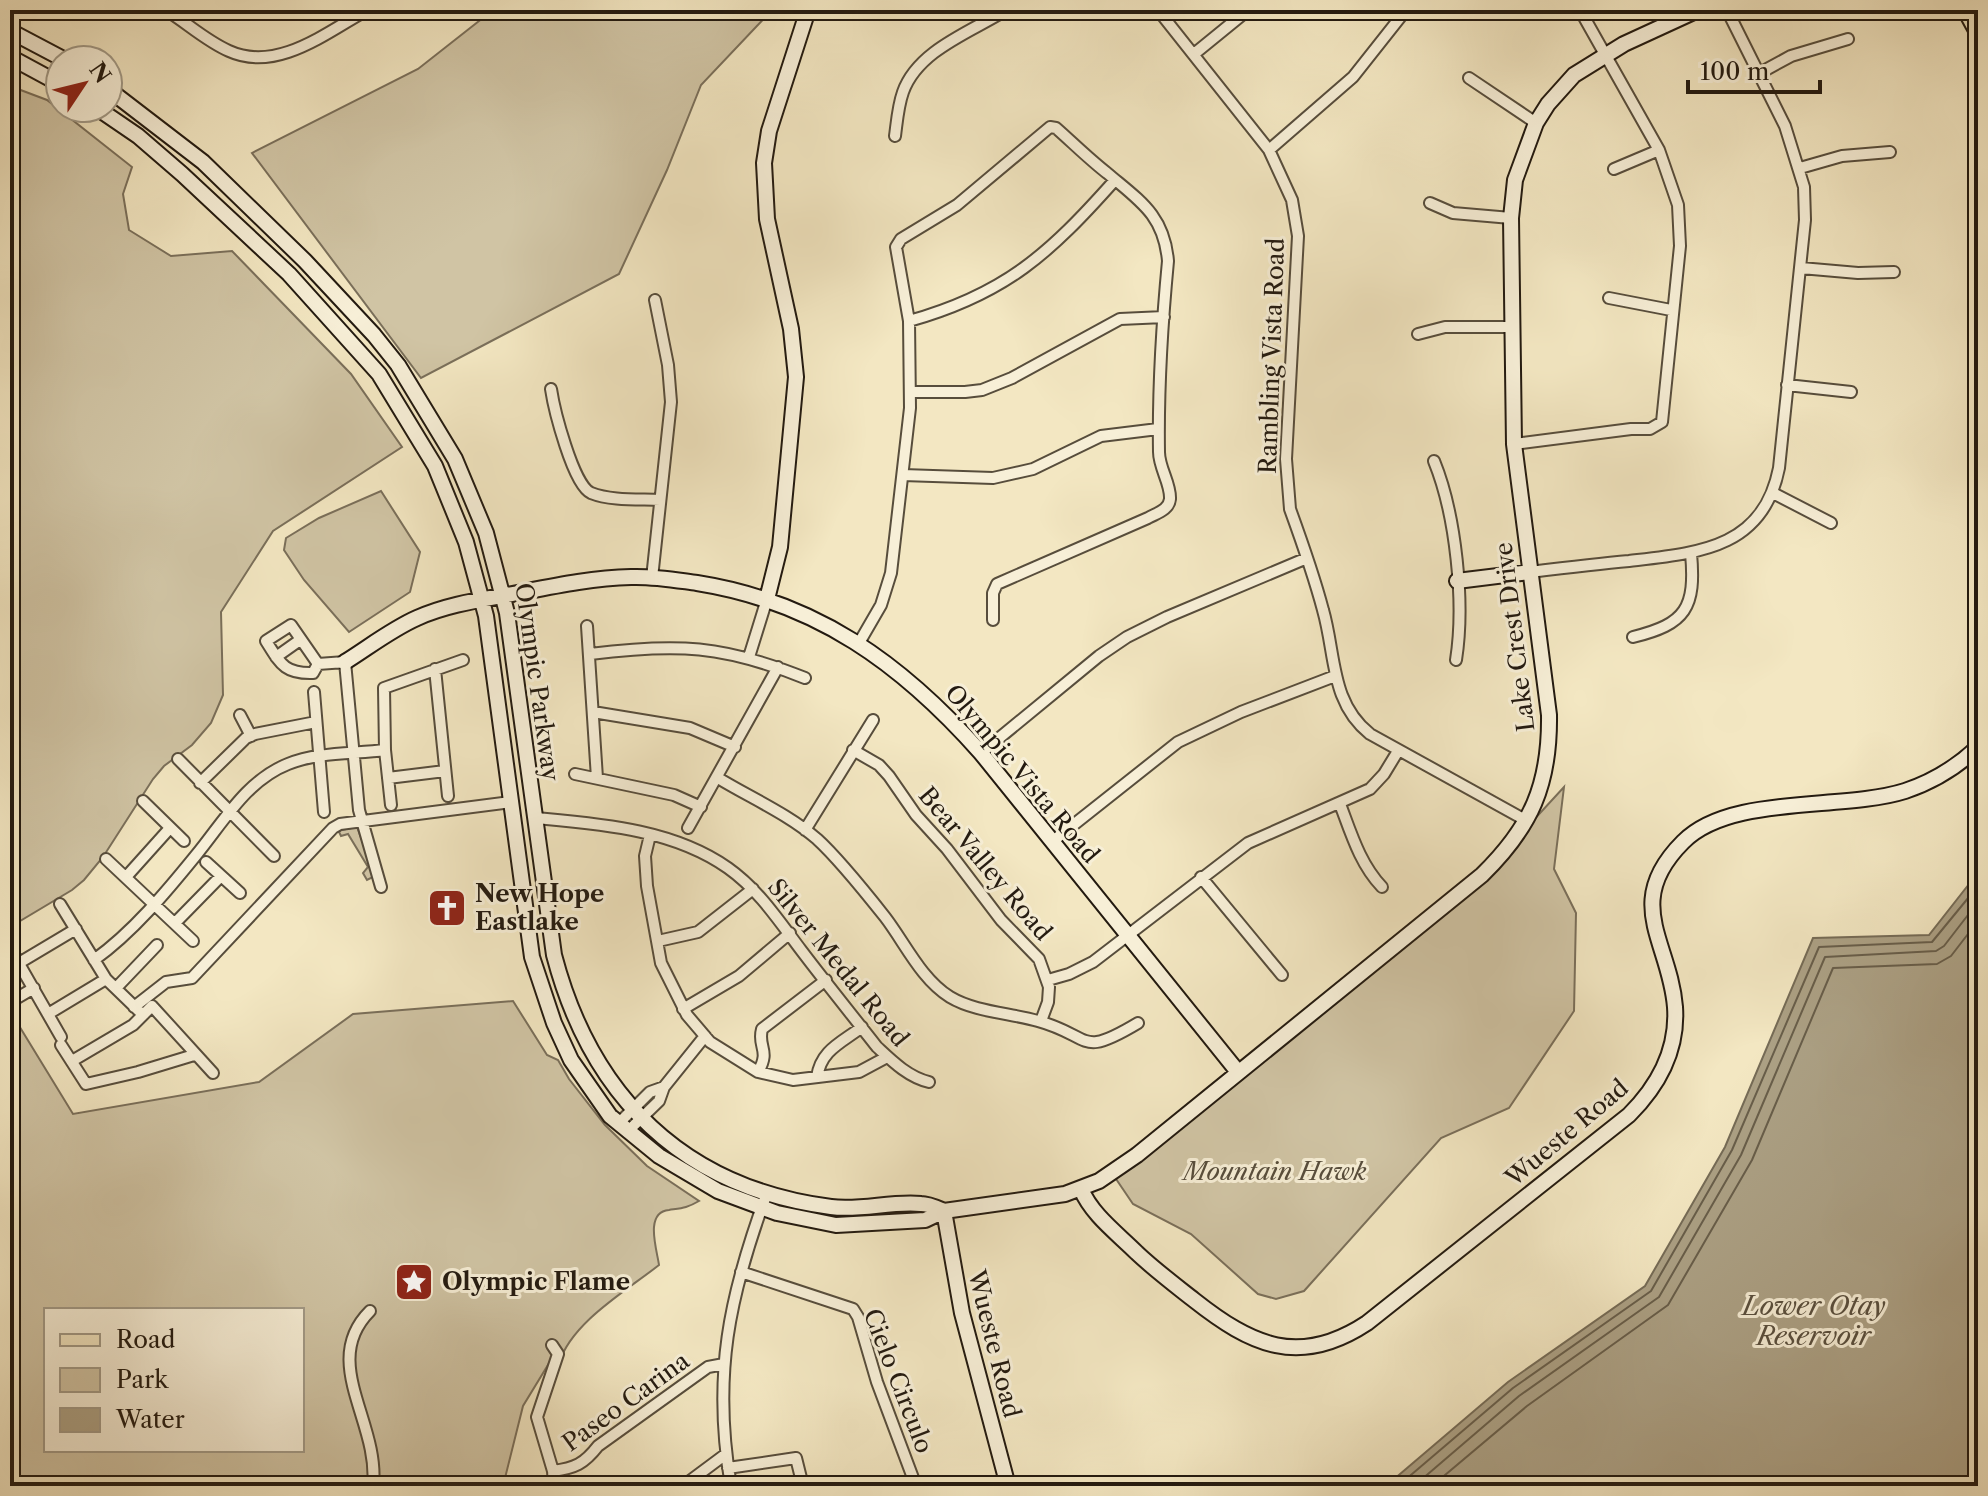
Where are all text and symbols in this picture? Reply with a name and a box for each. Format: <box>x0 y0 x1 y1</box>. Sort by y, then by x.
north arrow <box>44 44 124 124</box>
scale bar <box>1688 44 1820 94</box>
text: N <box>83 57 117 88</box>
text: 100 m <box>1700 57 1769 86</box>
street label: Rambling Vista Road <box>1253 237 1290 475</box>
street label: Lake Crest Drive <box>1489 541 1541 733</box>
street label: Olympic Parkway <box>509 581 566 783</box>
street label: Olympic Vista Road <box>939 679 1106 869</box>
street label: Bear Valley Road <box>913 781 1058 947</box>
street label: Silver Medal Road <box>762 873 915 1053</box>
place label: New Hope Eastlake <box>475 879 604 936</box>
church icon: New Hope Eastlake <box>426 887 468 929</box>
street label: Wueste Road <box>1499 1073 1634 1193</box>
park label: Mountain Hawk <box>1180 1157 1367 1186</box>
place icon: Olympic Flame <box>393 1261 435 1303</box>
street label: Wueste Road <box>962 1266 1027 1421</box>
place label: Olympic Flame <box>442 1267 630 1296</box>
water label: Lower Otay Reservoir <box>1740 1290 1886 1352</box>
street label: Cielo Circulo <box>858 1305 939 1457</box>
legend <box>44 1308 304 1452</box>
text: Road <box>116 1325 176 1354</box>
street label: Paseo Carina <box>557 1346 695 1457</box>
text: Park <box>116 1365 169 1394</box>
text: Water <box>115 1405 185 1434</box>

